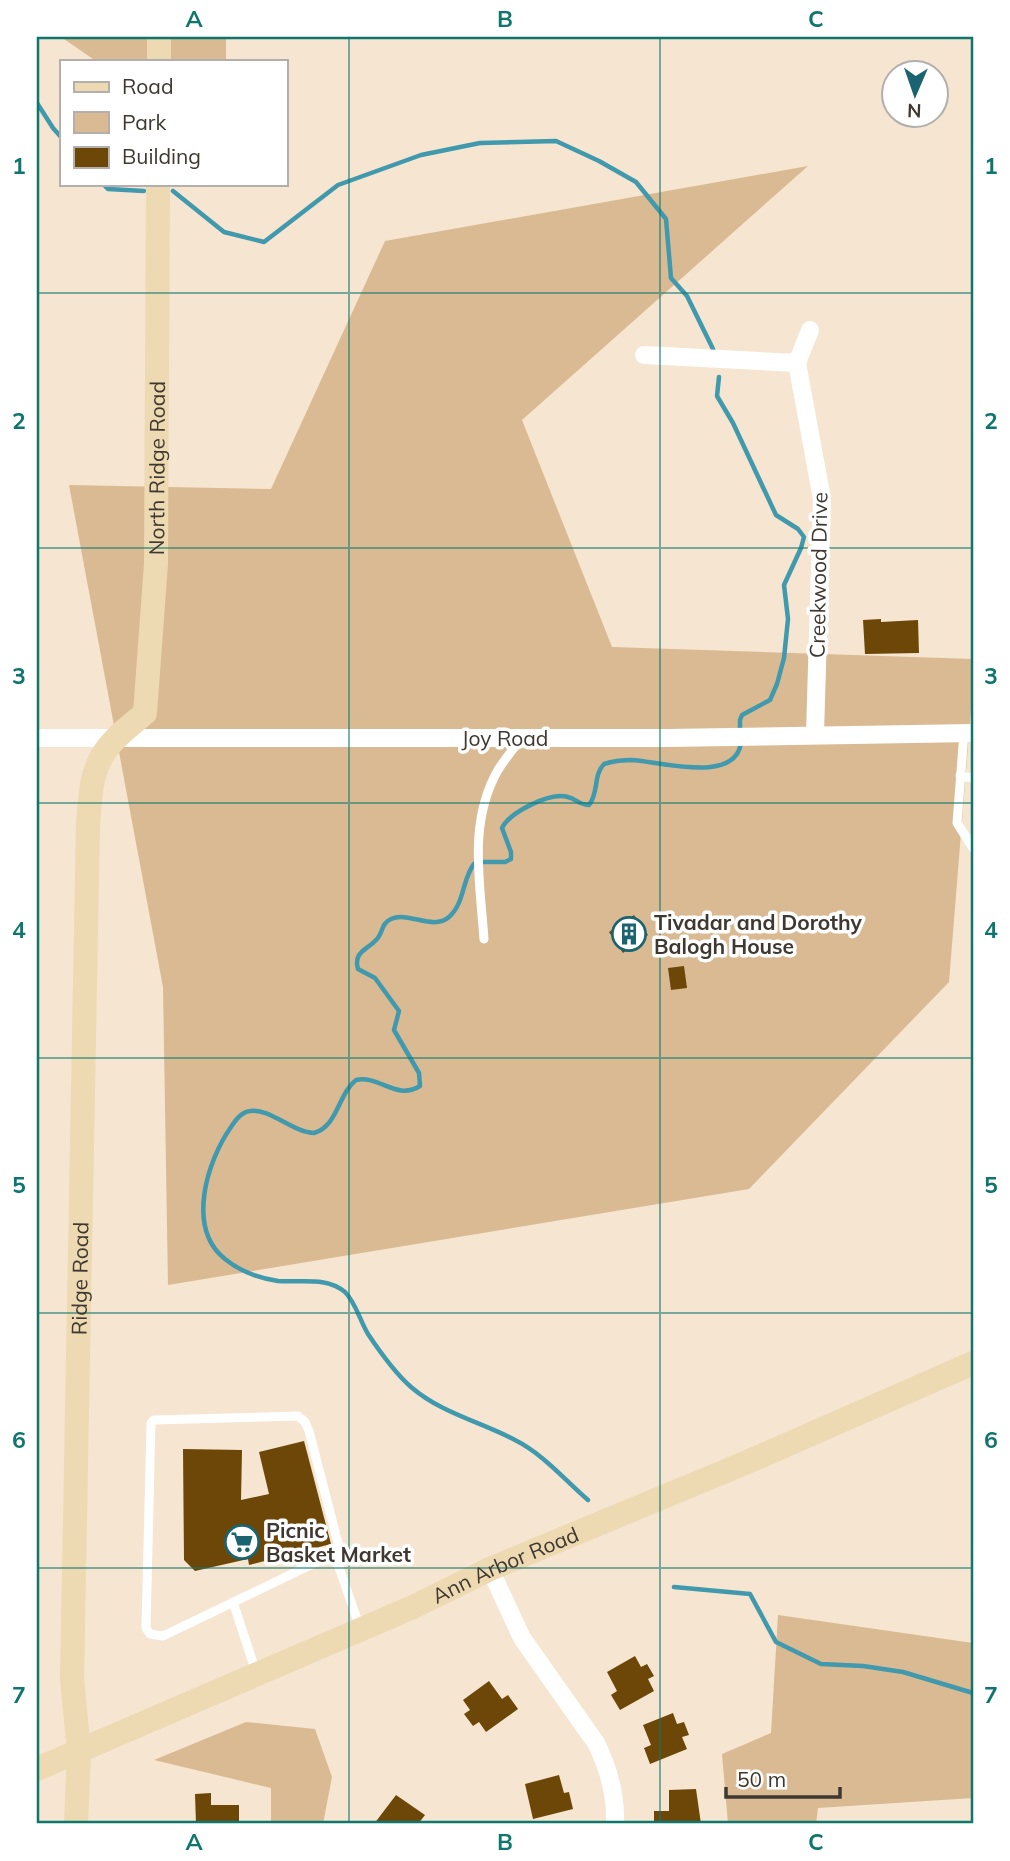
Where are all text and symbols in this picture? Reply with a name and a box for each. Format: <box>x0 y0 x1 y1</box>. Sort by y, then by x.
text: A <box>185 4 203 33</box>
text: B <box>497 4 513 33</box>
text: C <box>808 4 824 33</box>
legend <box>60 60 287 186</box>
north arrow <box>880 60 950 130</box>
text: Road <box>122 73 173 99</box>
text: N <box>907 99 922 123</box>
text: Park <box>122 109 166 135</box>
text: Building <box>122 143 201 169</box>
text: 1 <box>12 151 26 180</box>
text: 1 <box>984 151 998 180</box>
street label: North Ridge Road <box>143 381 170 555</box>
text: 2 <box>12 406 26 435</box>
text: 2 <box>984 406 998 435</box>
street label: Creekwood Drive <box>804 492 832 658</box>
text: 3 <box>12 661 26 690</box>
text: 3 <box>984 661 998 690</box>
street label: Joy Road <box>462 725 548 751</box>
place label: Tivadar and Dorothy Balogh House <box>654 909 863 959</box>
text: 4 <box>12 915 26 944</box>
building icon: Tivadar and Dorothy Balogh House <box>610 915 648 953</box>
text: 4 <box>984 915 998 944</box>
text: 5 <box>12 1170 26 1199</box>
text: 5 <box>984 1170 998 1199</box>
street label: Ridge Road <box>65 1222 94 1335</box>
text: 6 <box>12 1425 26 1454</box>
text: 6 <box>984 1425 998 1454</box>
place label: Picnic Basket Market <box>266 1517 411 1567</box>
street label: Ann Arbor Road <box>428 1521 582 1609</box>
supermarket icon: Picnic Basket Market <box>223 1523 261 1561</box>
text: 7 <box>12 1680 26 1709</box>
text: 7 <box>984 1680 998 1709</box>
scale bar <box>726 1756 840 1800</box>
text: 50 m <box>737 1766 786 1792</box>
text: A <box>185 1827 203 1856</box>
text: B <box>497 1827 513 1856</box>
text: C <box>808 1827 824 1856</box>

